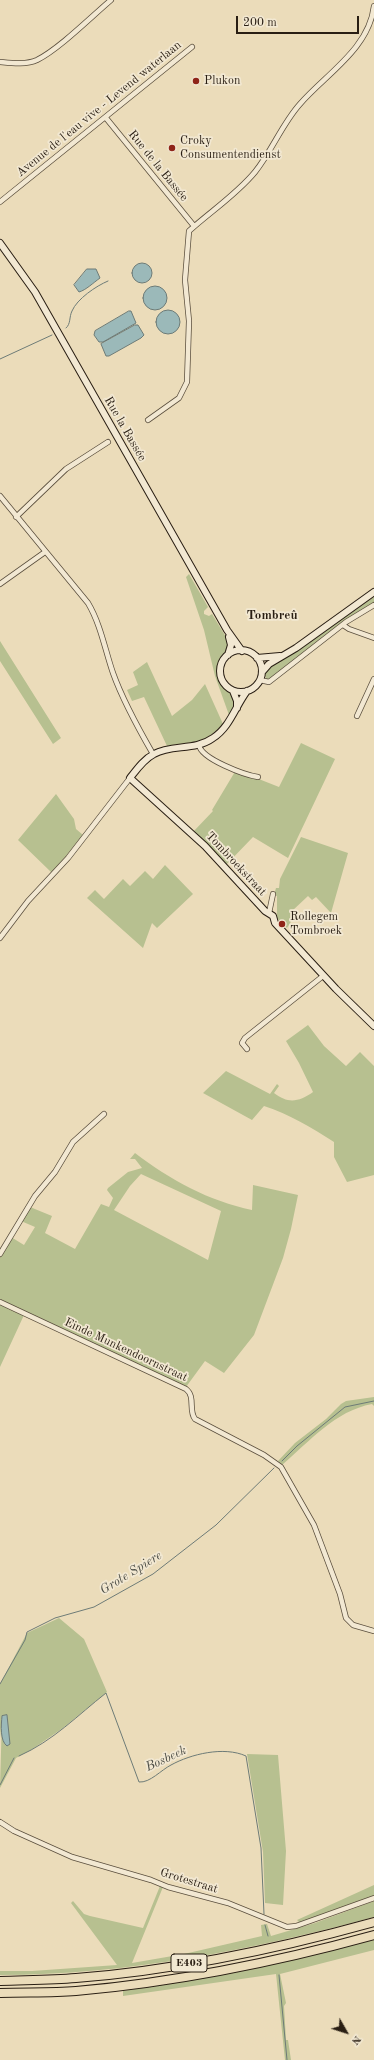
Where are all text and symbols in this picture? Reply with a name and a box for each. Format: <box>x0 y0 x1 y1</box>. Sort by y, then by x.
scale bar <box>238 8 361 34</box>
text: 200 m <box>243 17 277 29</box>
street label: Avenue de l'eau vive - Levend waterlaan <box>14 38 184 180</box>
place label: Plukon <box>204 74 240 88</box>
marker: Plukon <box>191 76 201 86</box>
street label: Rue de la Bassée <box>125 128 191 204</box>
place label: Croky Consumentendienst <box>180 134 281 162</box>
marker: Croky Consumentendienst <box>167 143 177 153</box>
street label: Rue la Bassée <box>101 394 149 464</box>
district label: Tombreû <box>246 608 298 624</box>
street label: Tombroekstraat <box>203 829 269 899</box>
place label: Rollegem Tombroek <box>290 910 342 938</box>
marker: Rollegem Tombroek <box>277 919 287 929</box>
street label: Einde Munkendoornstraat <box>62 1315 190 1385</box>
water label: Grote Spiere <box>97 1548 165 1598</box>
water label: Bosbeek <box>143 1743 189 1775</box>
street label: Grotestraat <box>158 1865 220 1897</box>
road number: E403 <box>171 1954 207 1972</box>
north arrow <box>326 2012 366 2052</box>
text: N <box>349 2033 363 2047</box>

